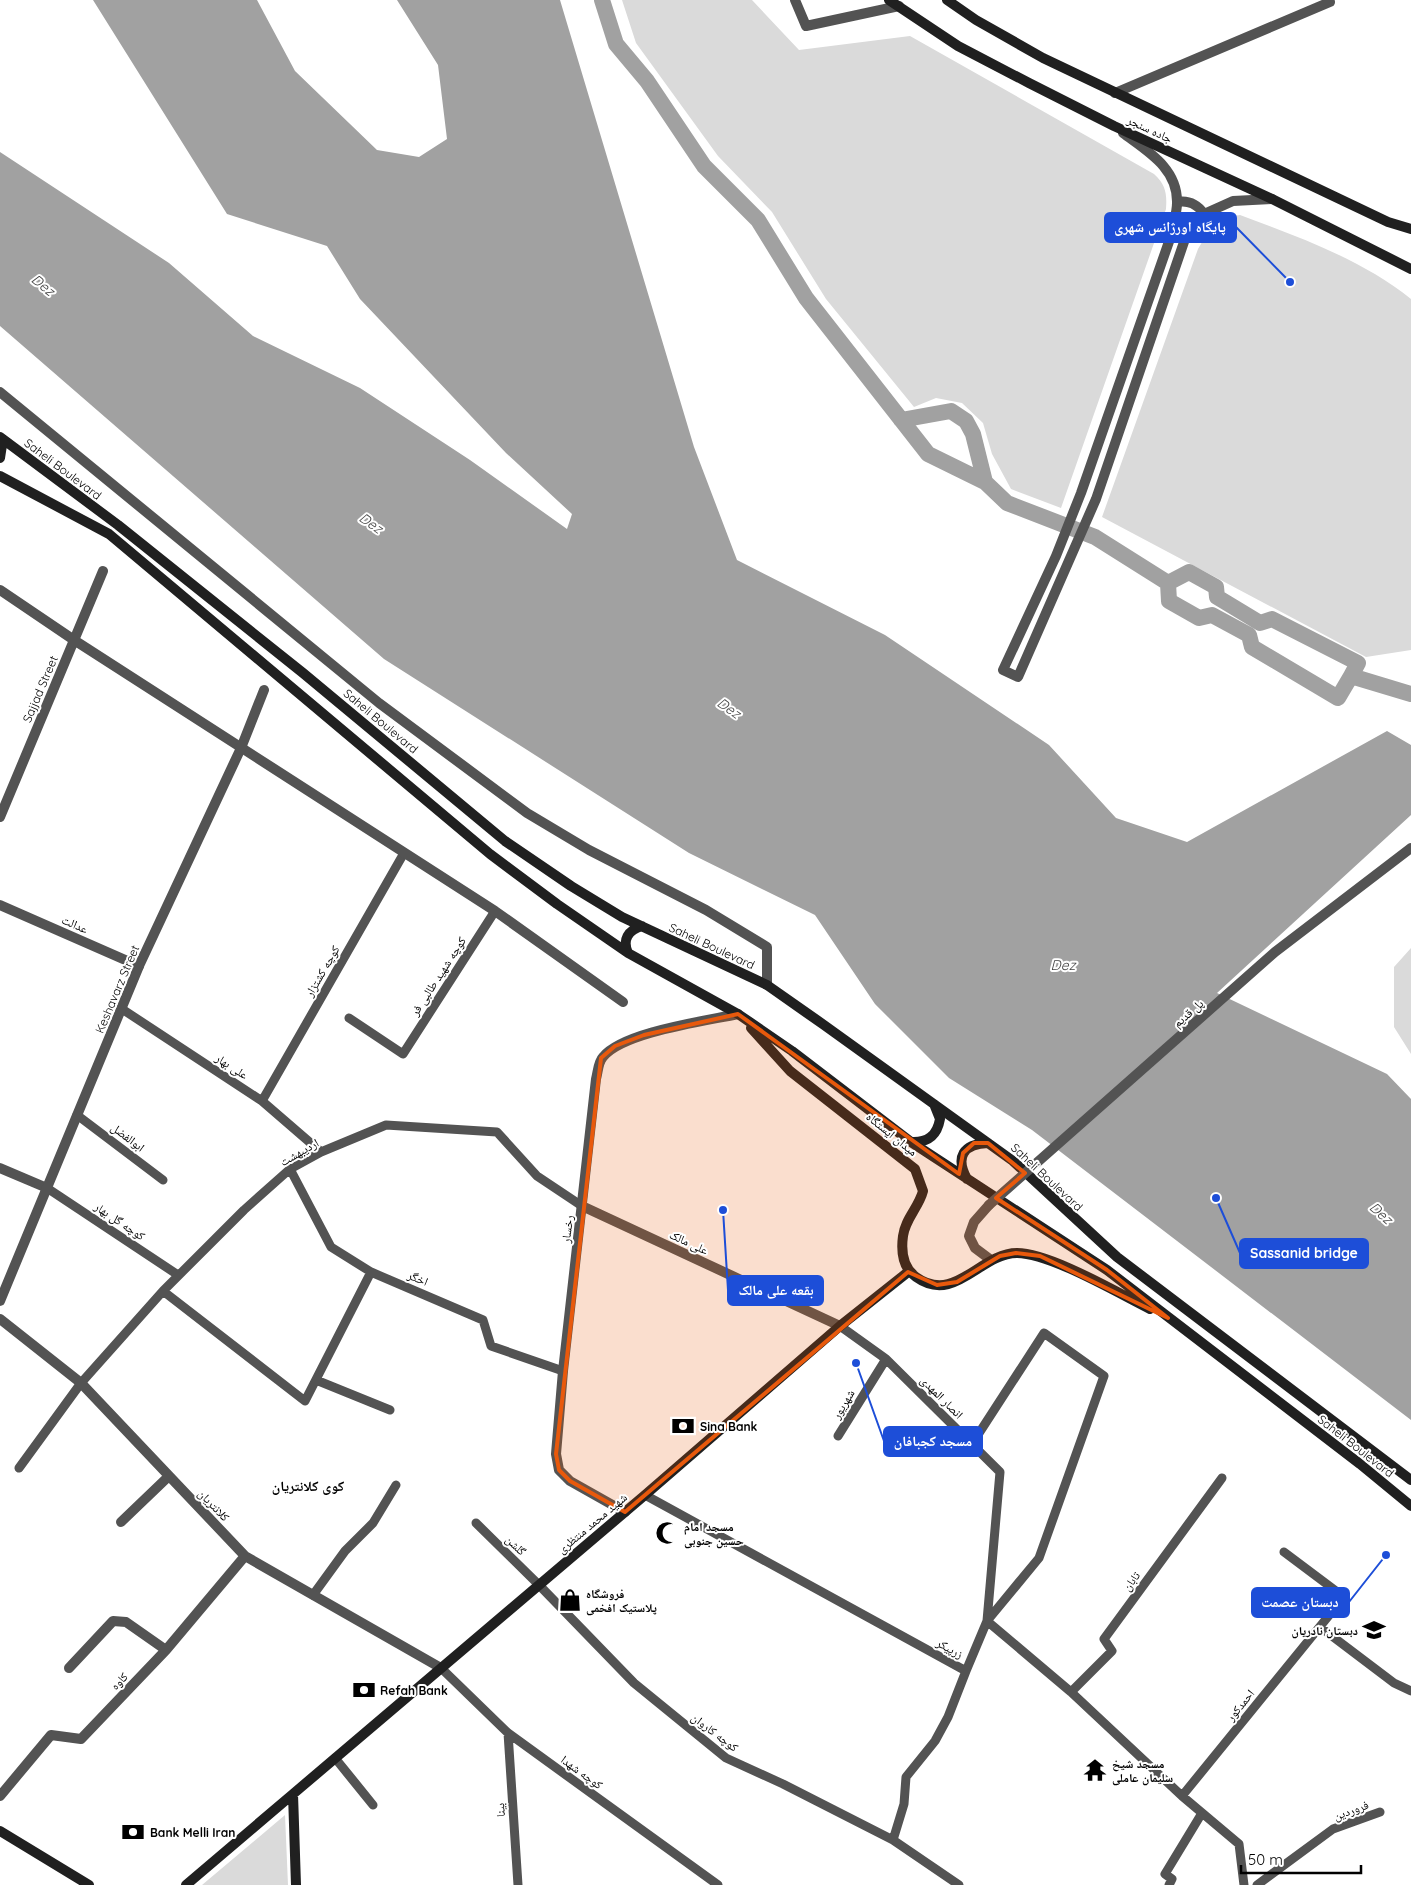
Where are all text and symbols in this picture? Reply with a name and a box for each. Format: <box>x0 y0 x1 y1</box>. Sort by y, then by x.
street label: جاده سنجر <box>1124 112 1175 146</box>
callout: پایگاه اورژانس شهری <box>1105 213 1236 242</box>
text: پایگاه اورژانس شهری <box>1114 218 1226 236</box>
water label: Dez <box>28 270 59 301</box>
street label: Saheli Boulevard <box>21 435 105 503</box>
water label: Dez <box>356 509 387 538</box>
street label: Sajjad Street <box>19 653 61 725</box>
street label: Saheli Boulevard <box>341 685 421 757</box>
water label: Dez <box>714 694 745 723</box>
street label: عدالت <box>60 912 90 936</box>
street label: Saheli Boulevard <box>667 920 757 972</box>
street label: کوچه شهید طالبی فر <box>406 934 469 1019</box>
street label: Keshavarz Street <box>92 943 142 1035</box>
street label: کوچه کشتزار <box>301 943 343 1000</box>
water label: Dez <box>1051 956 1077 974</box>
street label: پل قدیم <box>1170 995 1207 1031</box>
street label: علی بهار <box>212 1049 251 1082</box>
street label: میدان ایستگاه <box>863 1109 921 1159</box>
street label: ابوالفضل <box>108 1120 148 1155</box>
street label: اردیبهشت <box>277 1135 321 1169</box>
street label: Saheli Boulevard <box>1008 1140 1086 1214</box>
street label: کوچه گل بهار <box>91 1198 148 1244</box>
water label: Dez <box>1366 1198 1397 1229</box>
street label: رخسار <box>558 1214 576 1245</box>
street label: علی مالک <box>667 1227 711 1257</box>
callout: Sassanid bridge <box>1240 1239 1368 1268</box>
text: Sassanid bridge <box>1250 1244 1358 1262</box>
street label: اخگر <box>405 1267 431 1289</box>
callout: بقعه علی مالک <box>728 1276 823 1305</box>
text: بقعه علی مالک <box>738 1281 814 1299</box>
street label: انصار المهدی <box>917 1372 967 1422</box>
street label: شهریور <box>828 1386 858 1422</box>
street label: Saheli Boulevard <box>1315 1412 1397 1480</box>
bank icon: Sina Bank <box>670 1413 696 1439</box>
place label: Sina Bank <box>700 1419 758 1434</box>
callout: مسجد کجبافان <box>884 1427 982 1456</box>
text: مسجد کجبافان <box>894 1432 972 1450</box>
district label: کوی کلانتریان <box>272 1477 344 1495</box>
street label: کلانتریان <box>195 1486 233 1524</box>
street label: شهید محمد منتظری <box>554 1489 630 1557</box>
place label: مسجد امام حسین جنوبی <box>684 1519 744 1549</box>
mosque icon: مسجد امام حسین جنوبی <box>654 1520 680 1546</box>
street label: گلشن <box>503 1532 529 1558</box>
street label: تابان <box>1119 1568 1144 1594</box>
place label: فروشگاه پلاستیک افخمی <box>586 1586 657 1616</box>
shop icon: فروشگاه پلاستیک افخمی <box>557 1587 583 1613</box>
callout: دبستان عصمت <box>1252 1588 1349 1617</box>
text: دبستان عصمت <box>1261 1593 1339 1611</box>
school or university icon: دبستان نادریان <box>1361 1617 1387 1643</box>
place label: دبستان نادریان <box>1291 1623 1358 1639</box>
street label: زرپیکر <box>933 1634 966 1662</box>
street label: کاوه <box>107 1669 131 1693</box>
bank icon: Refah Bank <box>351 1677 377 1703</box>
place label: Refah Bank <box>380 1683 448 1698</box>
street label: احمدکور <box>1222 1686 1257 1725</box>
street label: کوچه کاروان <box>688 1709 742 1755</box>
street label: کوچه شهدا <box>558 1752 606 1792</box>
place label: مسجد شیخ سلیمان عاملی <box>1112 1756 1173 1786</box>
temple icon: مسجد شیخ سلیمان عاملی <box>1082 1757 1108 1783</box>
street label: فروردین <box>1331 1797 1371 1823</box>
street label: بینا <box>492 1802 508 1818</box>
bank icon: Bank Melli Iran <box>120 1819 146 1845</box>
place label: Bank Melli Iran <box>150 1825 235 1840</box>
scale bar <box>1241 1842 1361 1874</box>
text: 50 m <box>1248 1850 1283 1869</box>

